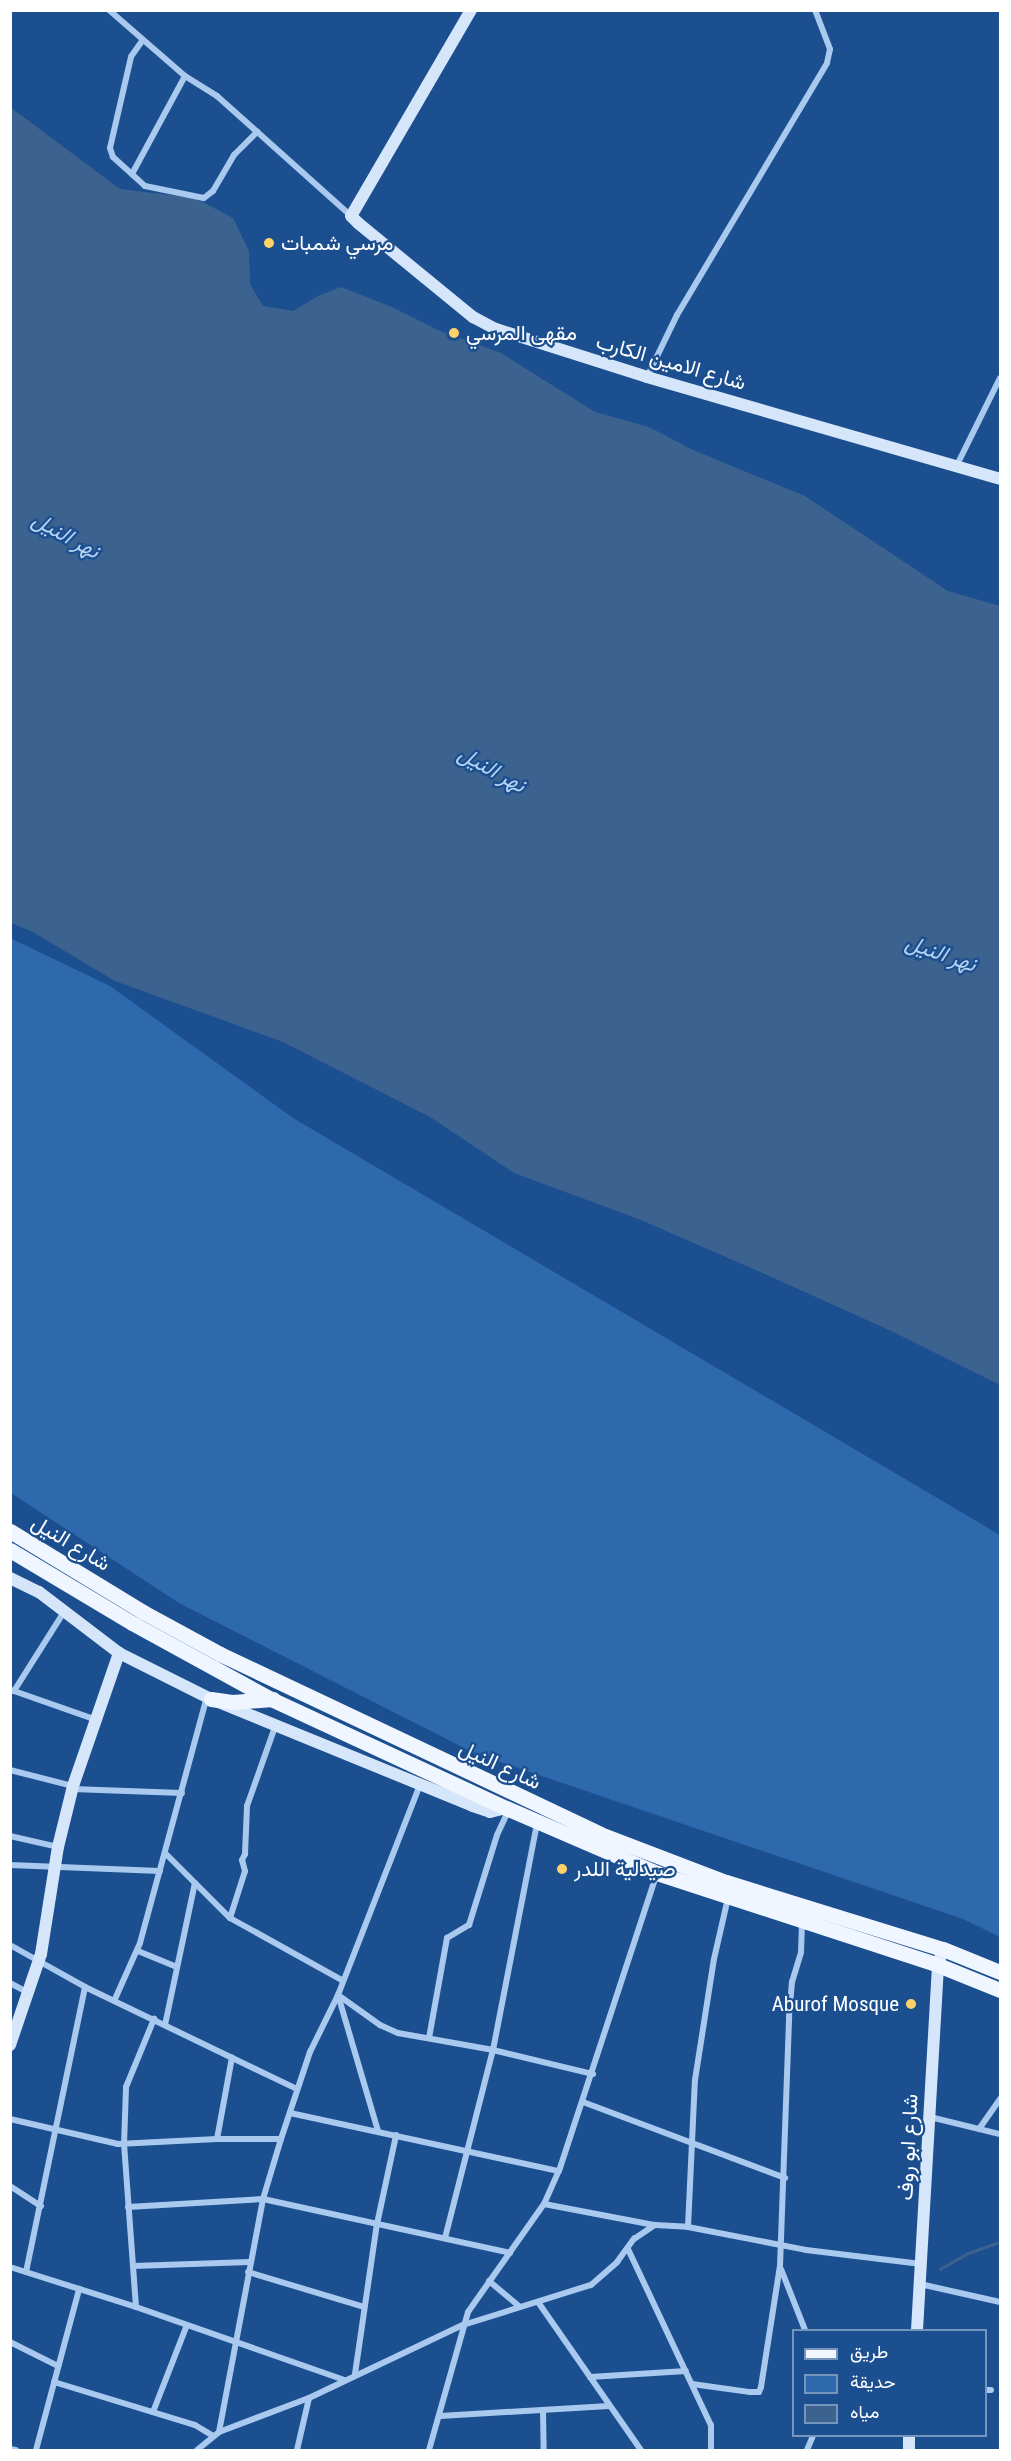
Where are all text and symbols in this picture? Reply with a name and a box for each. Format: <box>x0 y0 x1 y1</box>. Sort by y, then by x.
place label: مرسي شمبات <box>281 230 393 256</box>
marker: مرسي شمبات <box>262 236 276 250</box>
place label: مقهى المرسي <box>466 320 577 346</box>
marker: مقهى المرسي <box>447 326 461 340</box>
street label: شارع الامين الكارب <box>593 329 749 395</box>
water label: نهر النيل <box>28 506 104 564</box>
water label: نهر النيل <box>454 740 530 798</box>
water label: نهر النيل <box>902 929 980 977</box>
street label: شارع النيل <box>27 1510 115 1576</box>
street label: شارع النيل <box>455 1735 545 1795</box>
place label: صيدلية اللدر <box>574 1856 676 1882</box>
marker: صيدلية اللدر <box>555 1862 569 1876</box>
place label: Aburof Mosque <box>772 1991 899 2017</box>
marker: Aburof Mosque <box>904 1997 918 2011</box>
street label: شارع ابو روف <box>893 2093 923 2201</box>
legend <box>792 2329 987 2437</box>
text: طريق <box>850 2341 888 2362</box>
text: حديقة <box>850 2371 896 2392</box>
text: مياه <box>850 2401 879 2422</box>

